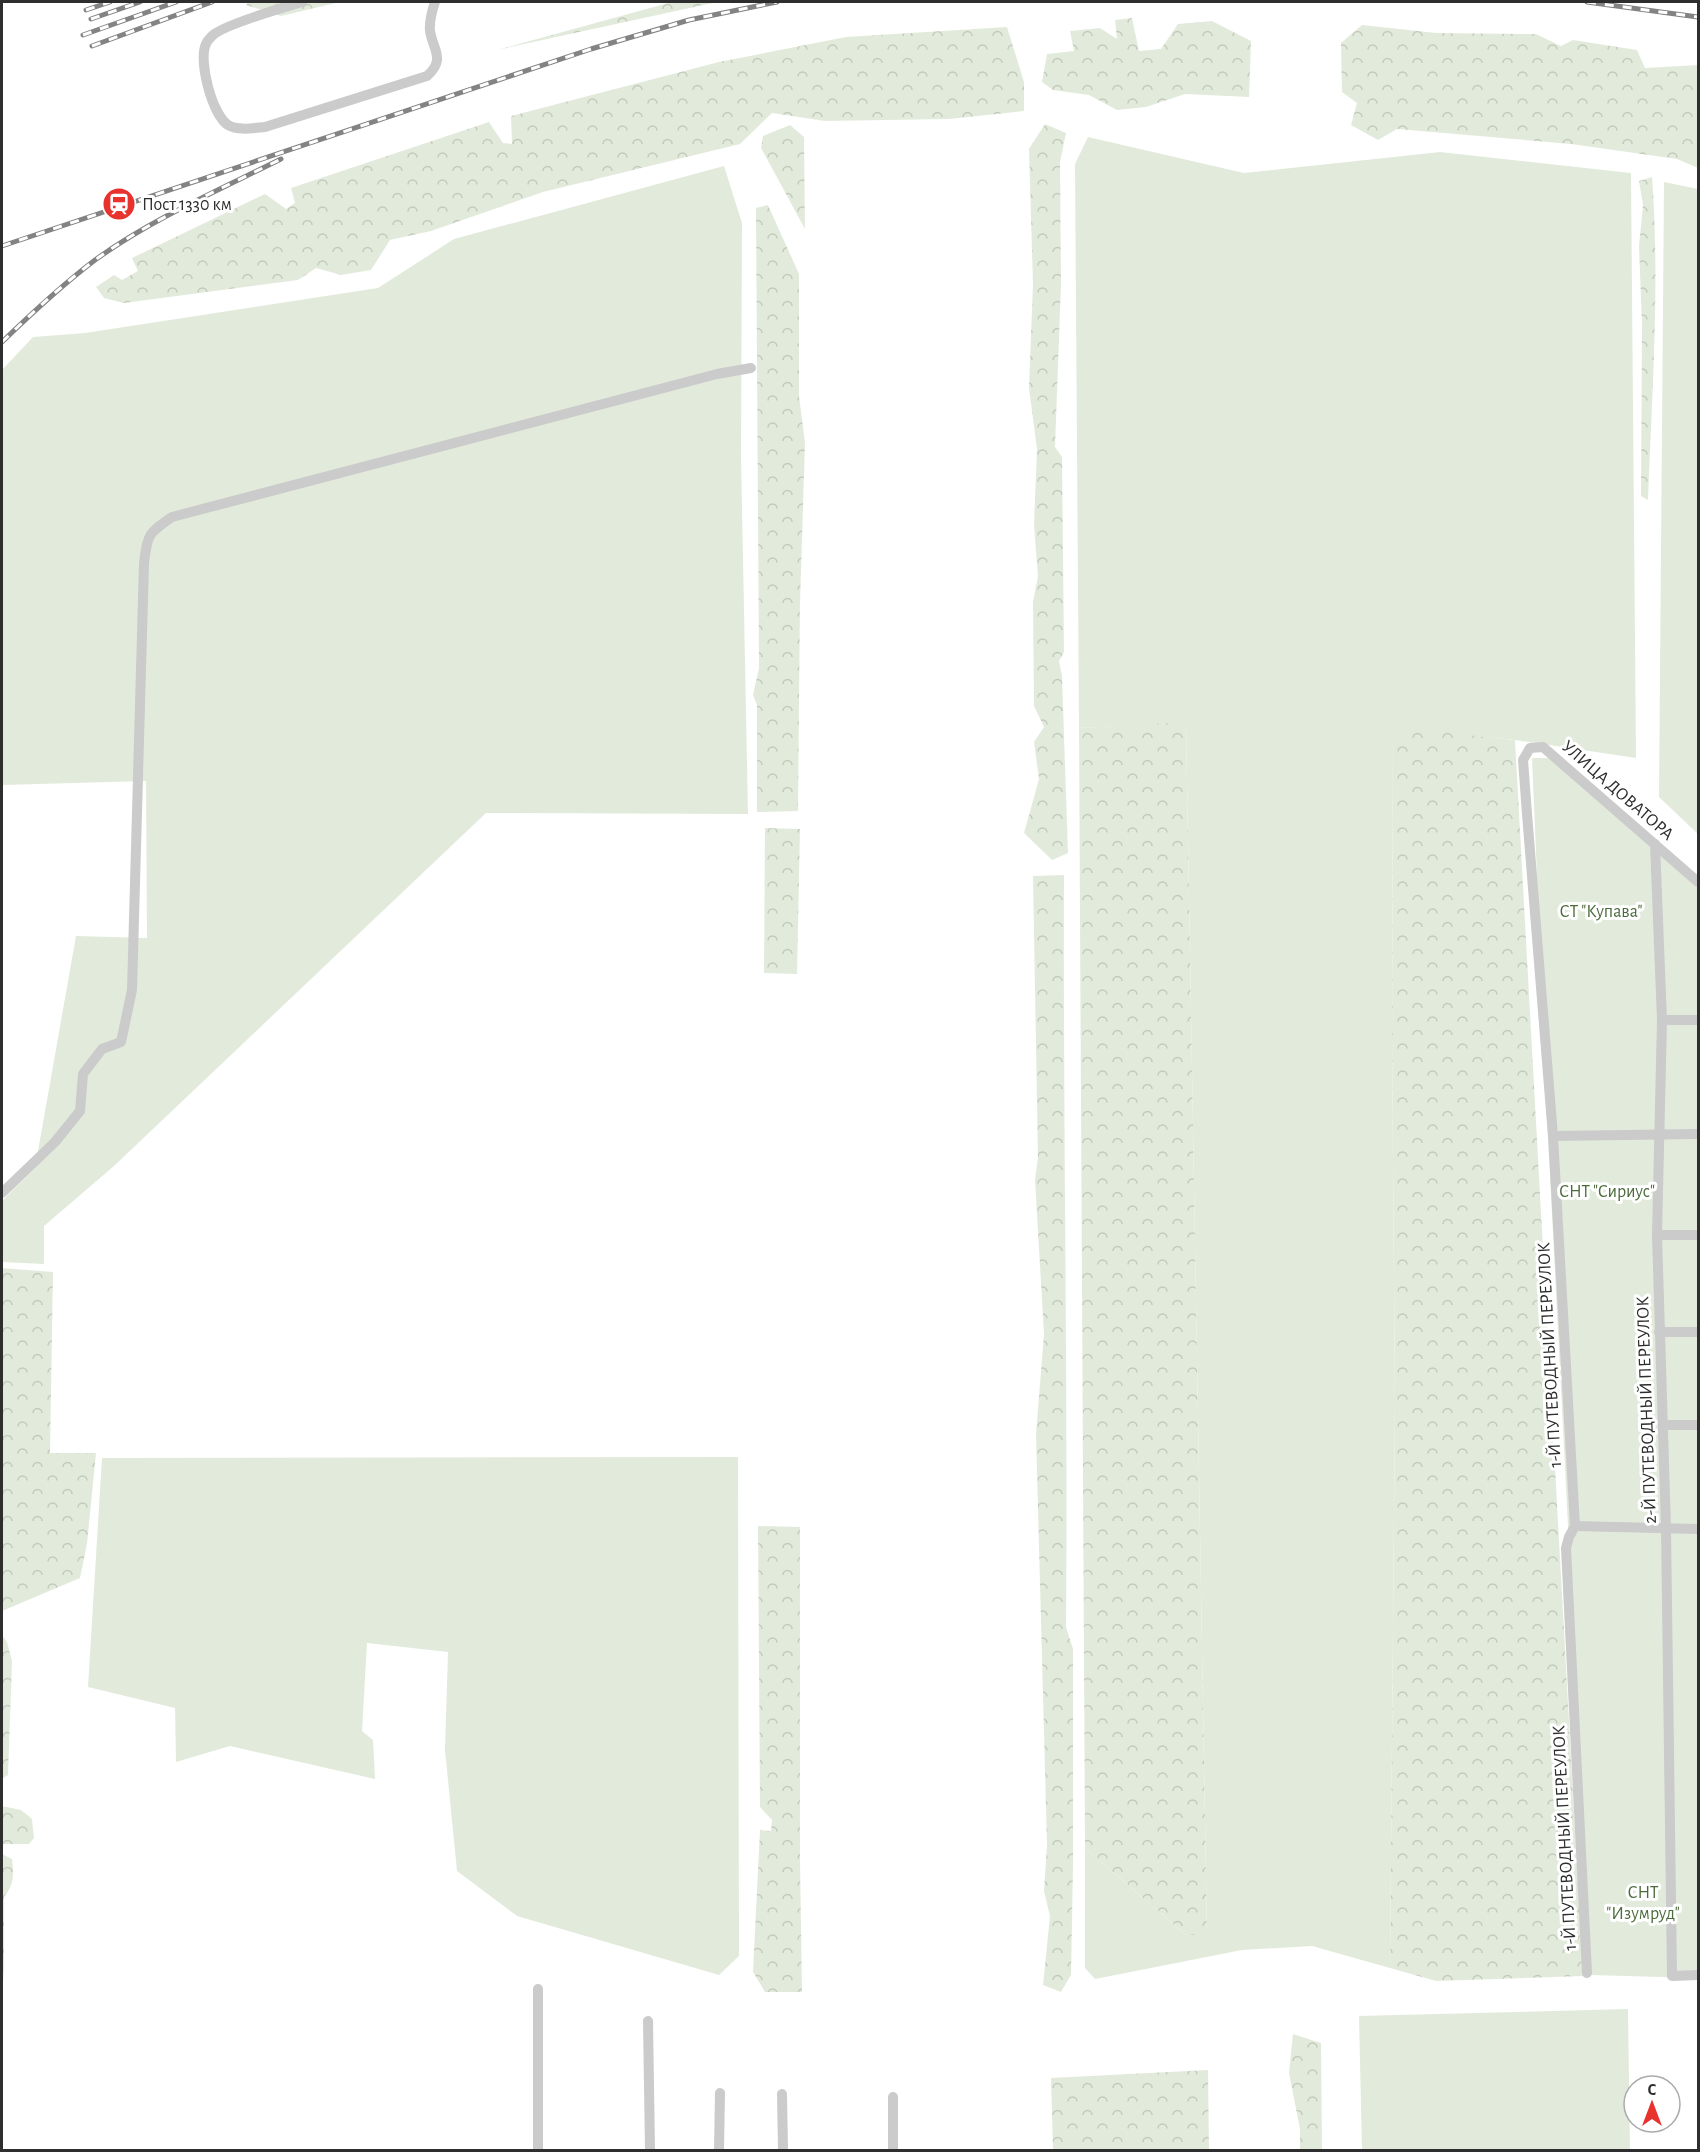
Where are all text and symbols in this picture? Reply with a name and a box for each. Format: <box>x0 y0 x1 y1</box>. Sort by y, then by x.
station icon: Пост 1330 км <box>101 186 137 222</box>
place label: Пост 1330 км <box>142 196 232 214</box>
street label: УЛИЦА ДОВАТОРА <box>1558 738 1677 844</box>
park label: СТ "Купава" <box>1560 903 1642 921</box>
park label: СНТ "Сириус" <box>1559 1183 1655 1201</box>
street label: 1-Й ПУТЕВОДНЫЙ ПЕРЕУЛОК <box>1533 1241 1565 1468</box>
street label: 2-Й ПУТЕВОДНЫЙ ПЕРЕУЛОК <box>1632 1295 1660 1524</box>
street label: 1-Й ПУТЕВОДНЫЙ ПЕРЕУЛОК <box>1548 1724 1580 1951</box>
park label: СНТ "Изумруд" <box>1606 1884 1680 1923</box>
north arrow <box>1622 2074 1682 2134</box>
text: С <box>1648 2082 1657 2098</box>

